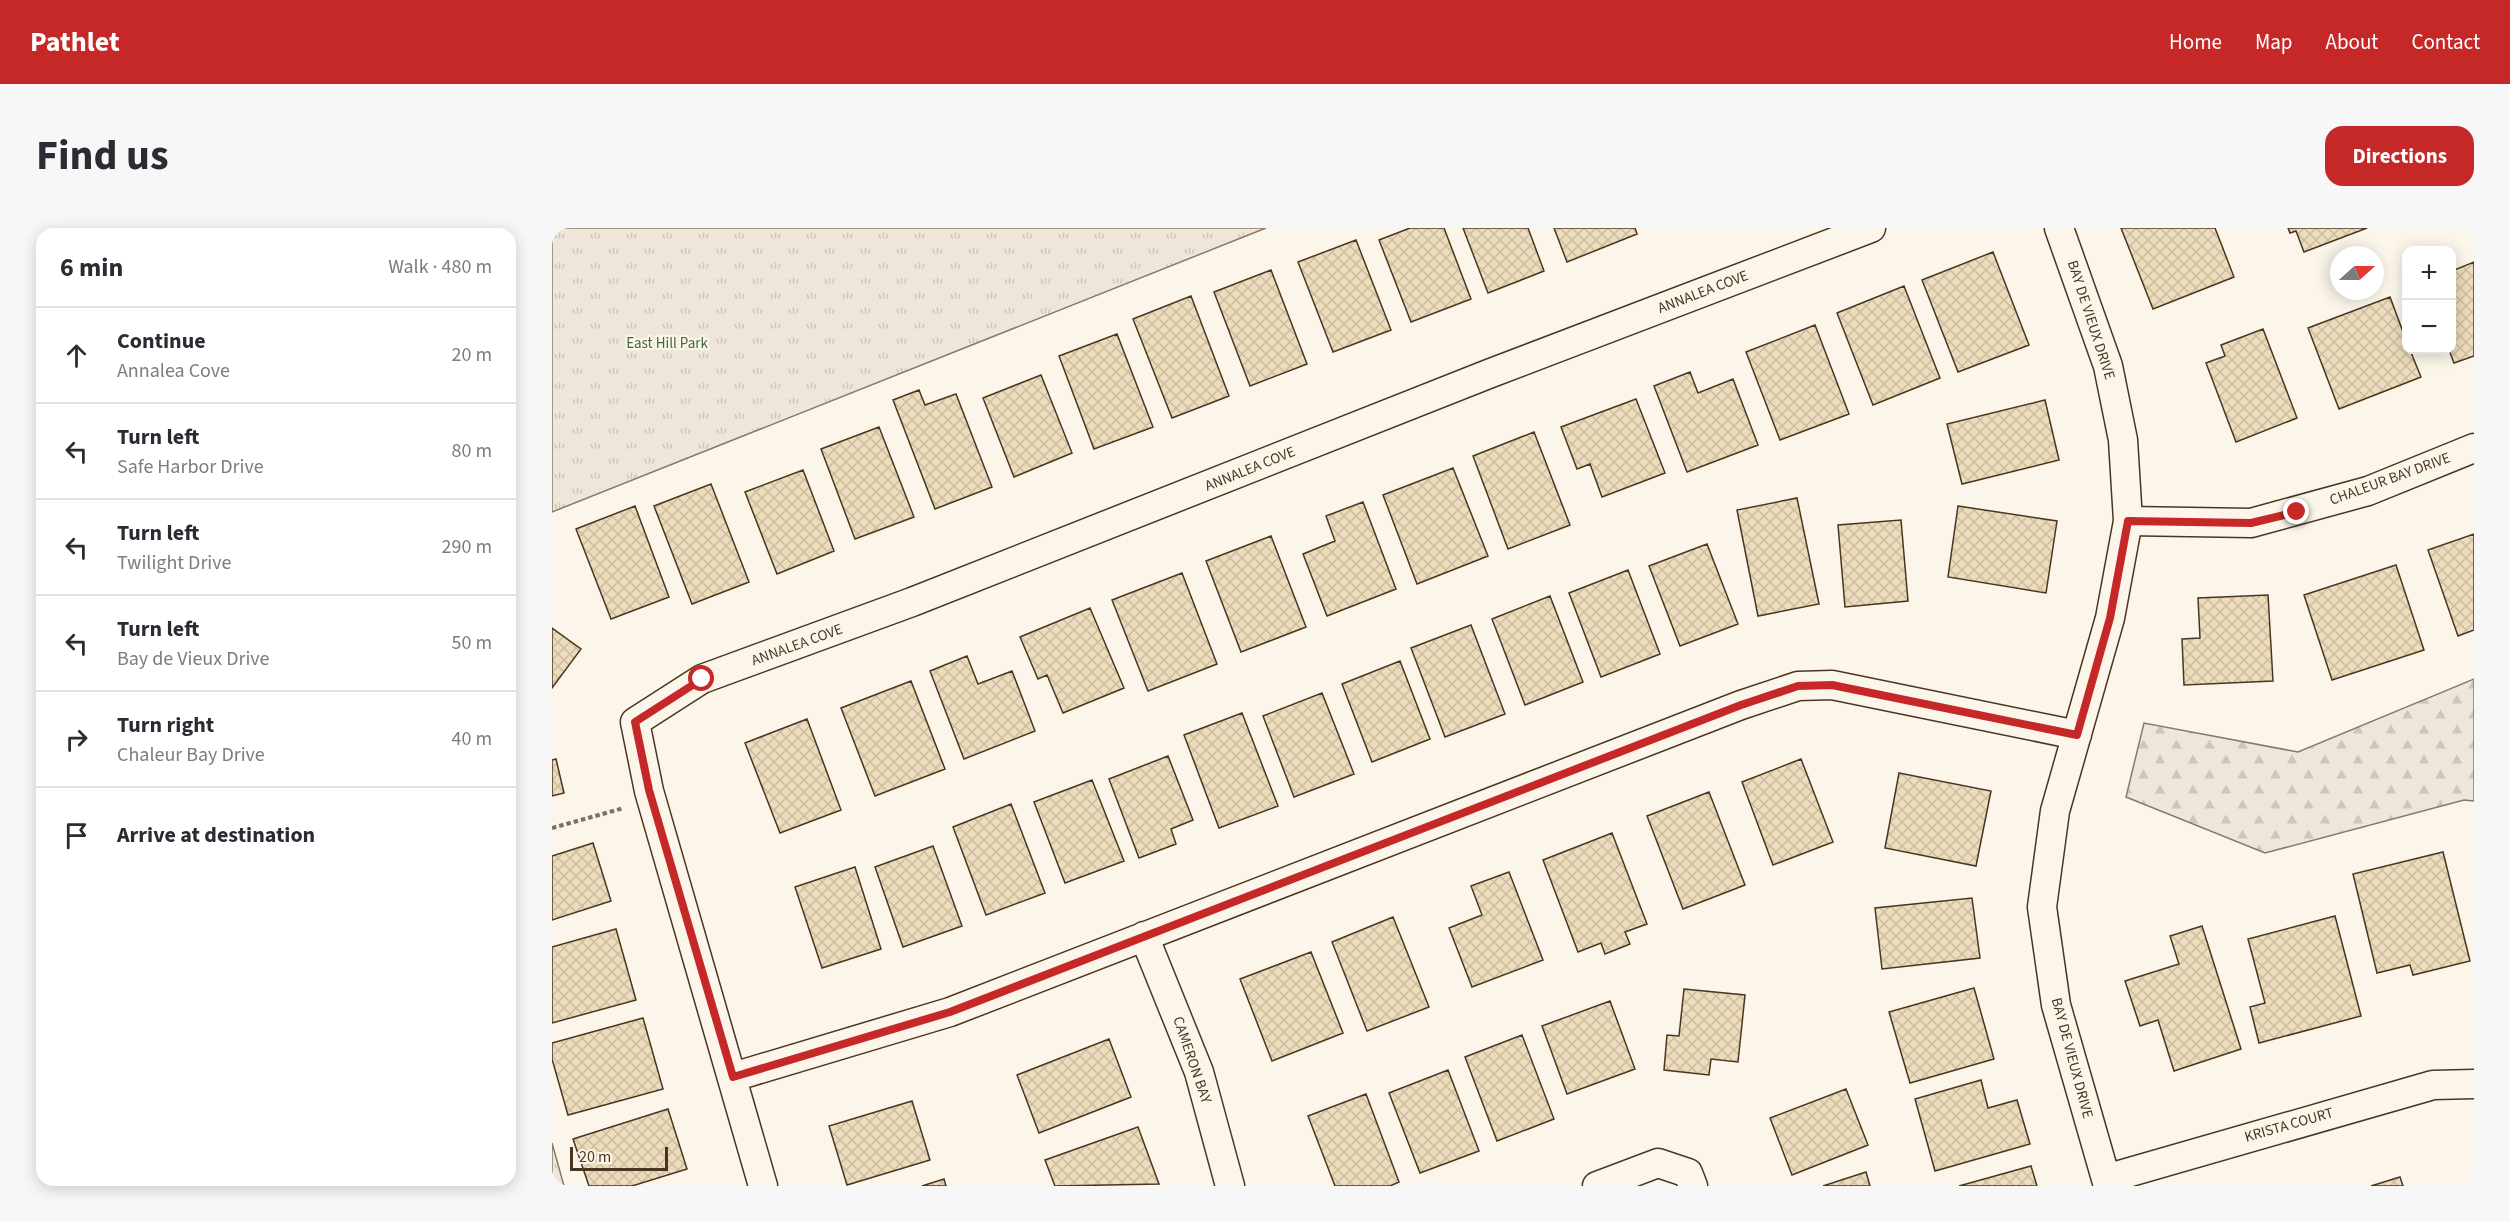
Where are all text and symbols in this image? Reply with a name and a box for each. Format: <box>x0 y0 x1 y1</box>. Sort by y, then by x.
text: Pathlet <box>30 22 120 62</box>
text: Home <box>2169 27 2222 57</box>
text: Map <box>2255 27 2293 57</box>
text: About <box>2326 27 2378 57</box>
text: Contact <box>2411 27 2480 57</box>
text: Find us <box>36 126 169 186</box>
button: Directions <box>2325 126 2474 186</box>
north arrow <box>2330 246 2384 300</box>
map controls <box>2402 246 2456 354</box>
button: + <box>2402 246 2456 300</box>
text: 6 min <box>60 249 123 286</box>
text: Walk · 480 m <box>388 253 492 281</box>
street label: BAY DE VIEUX DRIVE <box>2062 258 2120 382</box>
street label: ANNALEA COVE <box>1655 265 1751 319</box>
button: − <box>2402 300 2456 354</box>
text: Continue <box>117 325 206 357</box>
park label: East Hill Park <box>626 333 708 354</box>
icon: ahead <box>60 339 93 372</box>
text: 20 m <box>452 341 492 369</box>
text: Annalea Cove <box>117 357 230 385</box>
text: Turn left <box>117 421 199 453</box>
icon: left <box>60 435 93 468</box>
text: 80 m <box>452 437 492 465</box>
street label: ANNALEA COVE <box>1202 441 1298 497</box>
street label: CHALEUR BAY DRIVE <box>2327 447 2453 511</box>
text: Safe Harbor Drive <box>117 453 264 481</box>
route end <box>2283 498 2309 524</box>
text: Turn left <box>117 517 199 549</box>
icon: left <box>60 531 93 564</box>
text: 290 m <box>442 533 492 561</box>
text: Twilight Drive <box>117 549 231 577</box>
text: Turn left <box>117 613 199 645</box>
street label: ANNALEA COVE <box>748 619 846 671</box>
icon: left <box>60 627 93 660</box>
text: 50 m <box>452 629 492 657</box>
text: Bay de Vieux Drive <box>117 645 270 673</box>
route start <box>688 665 714 691</box>
text: Turn right <box>117 709 214 741</box>
icon: right <box>60 723 93 756</box>
text: 40 m <box>452 725 492 753</box>
text: Chaleur Bay Drive <box>117 741 265 769</box>
icon: arrive <box>60 819 93 852</box>
text: Arrive at destination <box>117 819 315 851</box>
street label: BAY DE VIEUX DRIVE <box>2046 995 2098 1121</box>
street label: CAMERON BAY <box>1167 1014 1217 1107</box>
street label: KRISTA COURT <box>2242 1102 2336 1148</box>
scale bar <box>570 1144 668 1172</box>
text: 20 m <box>579 1146 611 1168</box>

